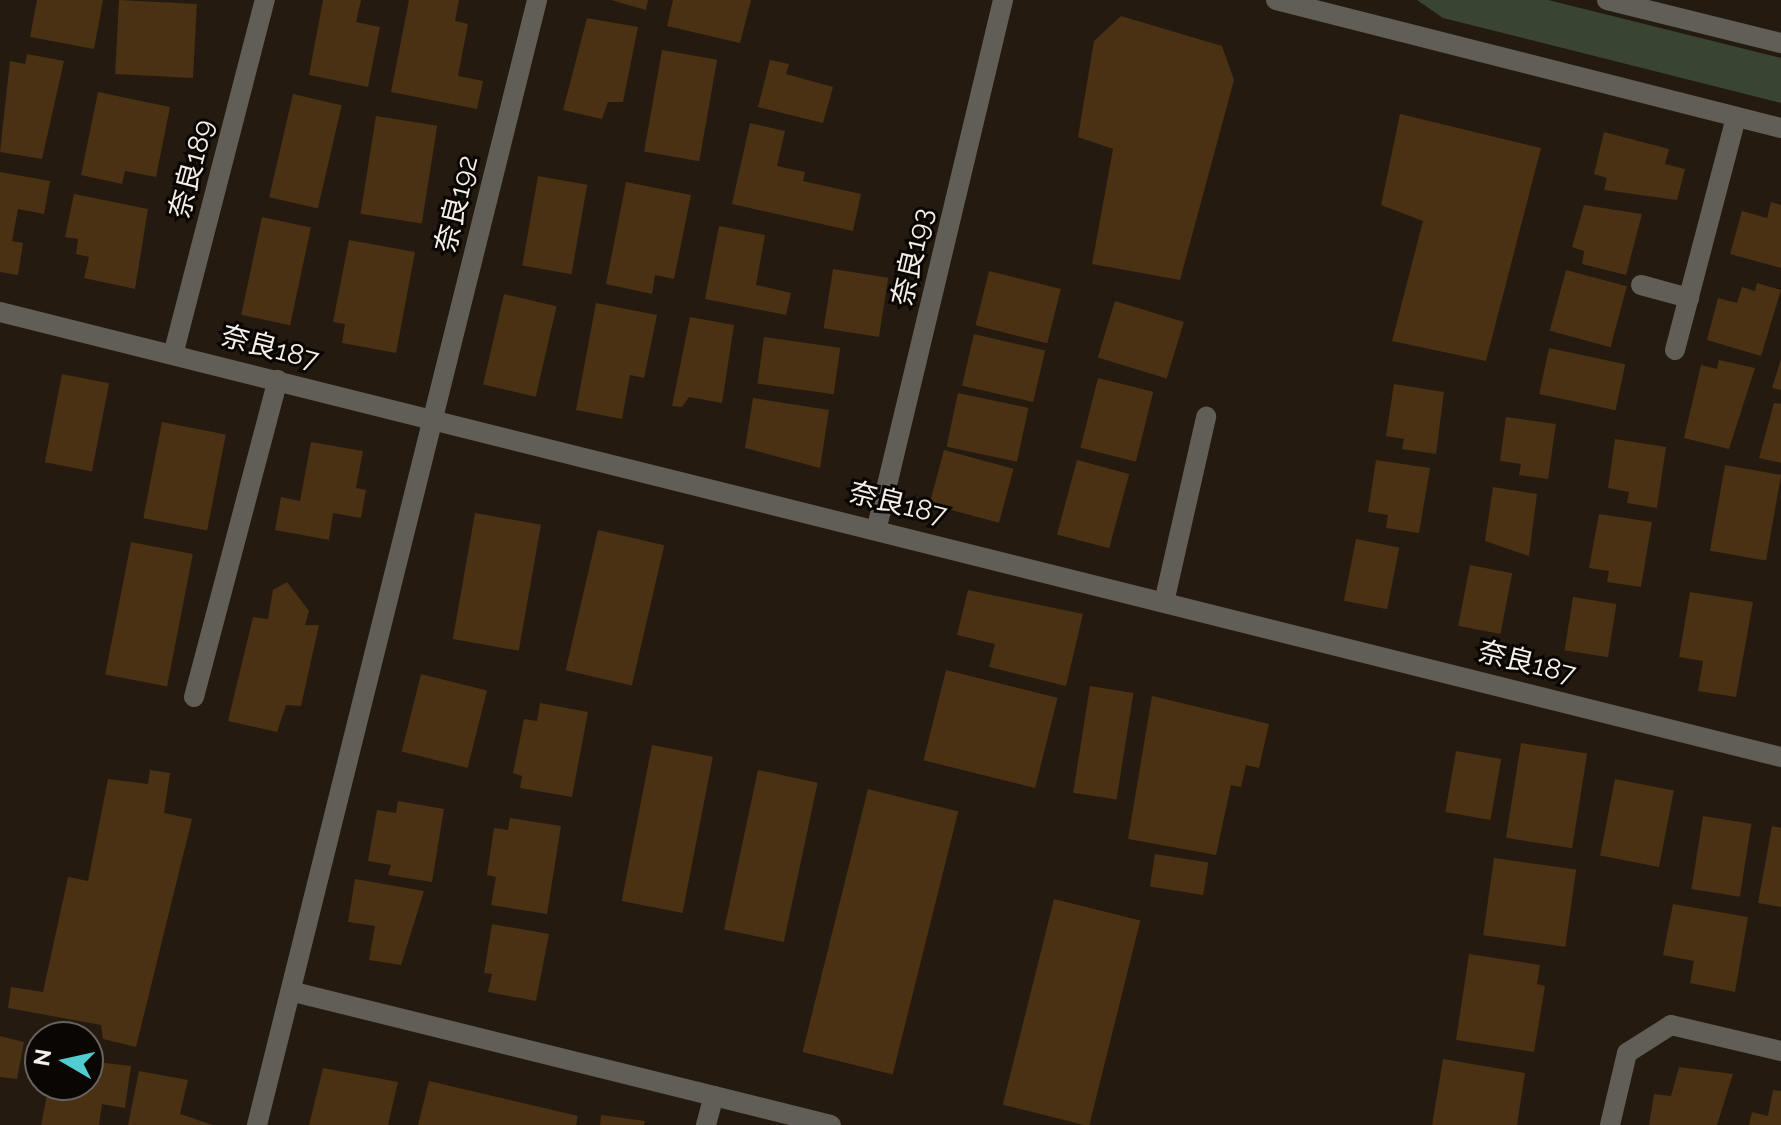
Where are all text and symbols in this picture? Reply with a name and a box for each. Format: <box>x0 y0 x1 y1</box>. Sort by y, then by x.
street label: 奈良189 <box>163 116 221 222</box>
street label: 奈良192 <box>429 152 485 256</box>
street label: 奈良193 <box>885 205 941 309</box>
street label: 奈良187 <box>218 319 322 377</box>
street label: 奈良187 <box>846 476 950 532</box>
street label: 奈良187 <box>1475 635 1579 691</box>
north arrow <box>24 1021 104 1101</box>
text: N <box>28 1047 56 1068</box>

